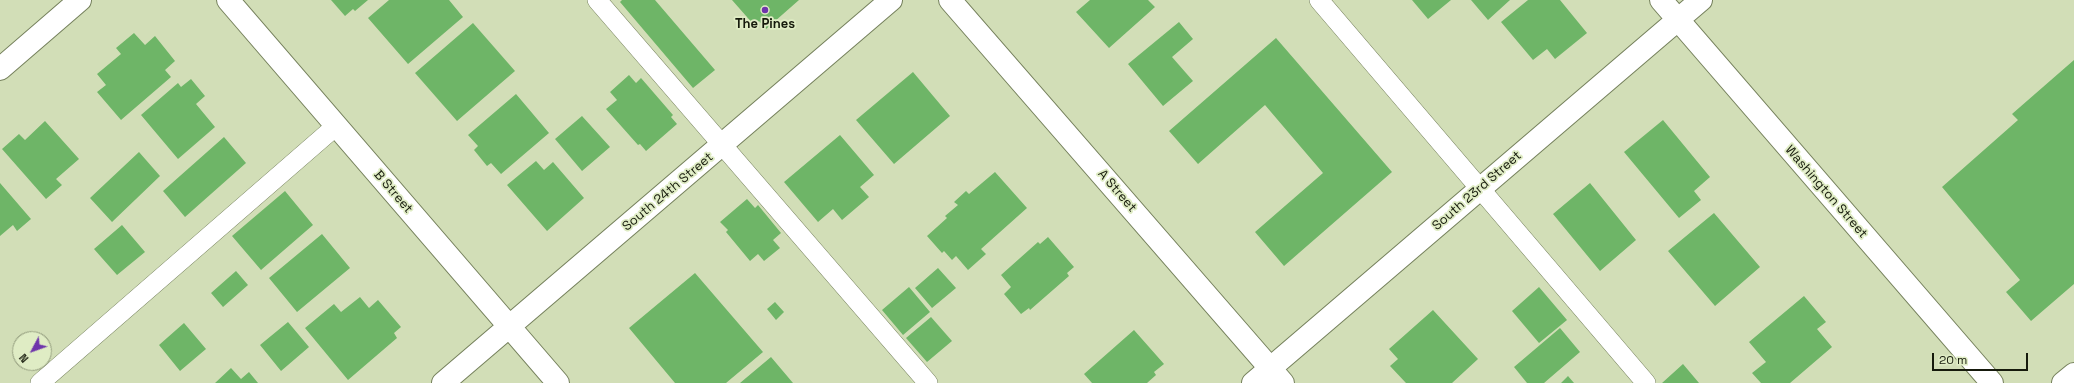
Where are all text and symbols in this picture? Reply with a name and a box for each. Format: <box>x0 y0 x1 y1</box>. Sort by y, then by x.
marker: The Pines <box>760 5 770 15</box>
place label: The Pines <box>735 16 795 32</box>
street label: Washington Street <box>1781 142 1871 242</box>
street label: South 23rd Street <box>1429 148 1525 234</box>
street label: South 24th Street <box>619 149 717 235</box>
street label: B Street <box>370 167 416 217</box>
street label: A Street <box>1094 167 1140 215</box>
north arrow <box>12 331 52 371</box>
scale bar <box>1934 345 2030 371</box>
text: N <box>16 351 31 366</box>
text: 20 m <box>1939 352 1967 368</box>

